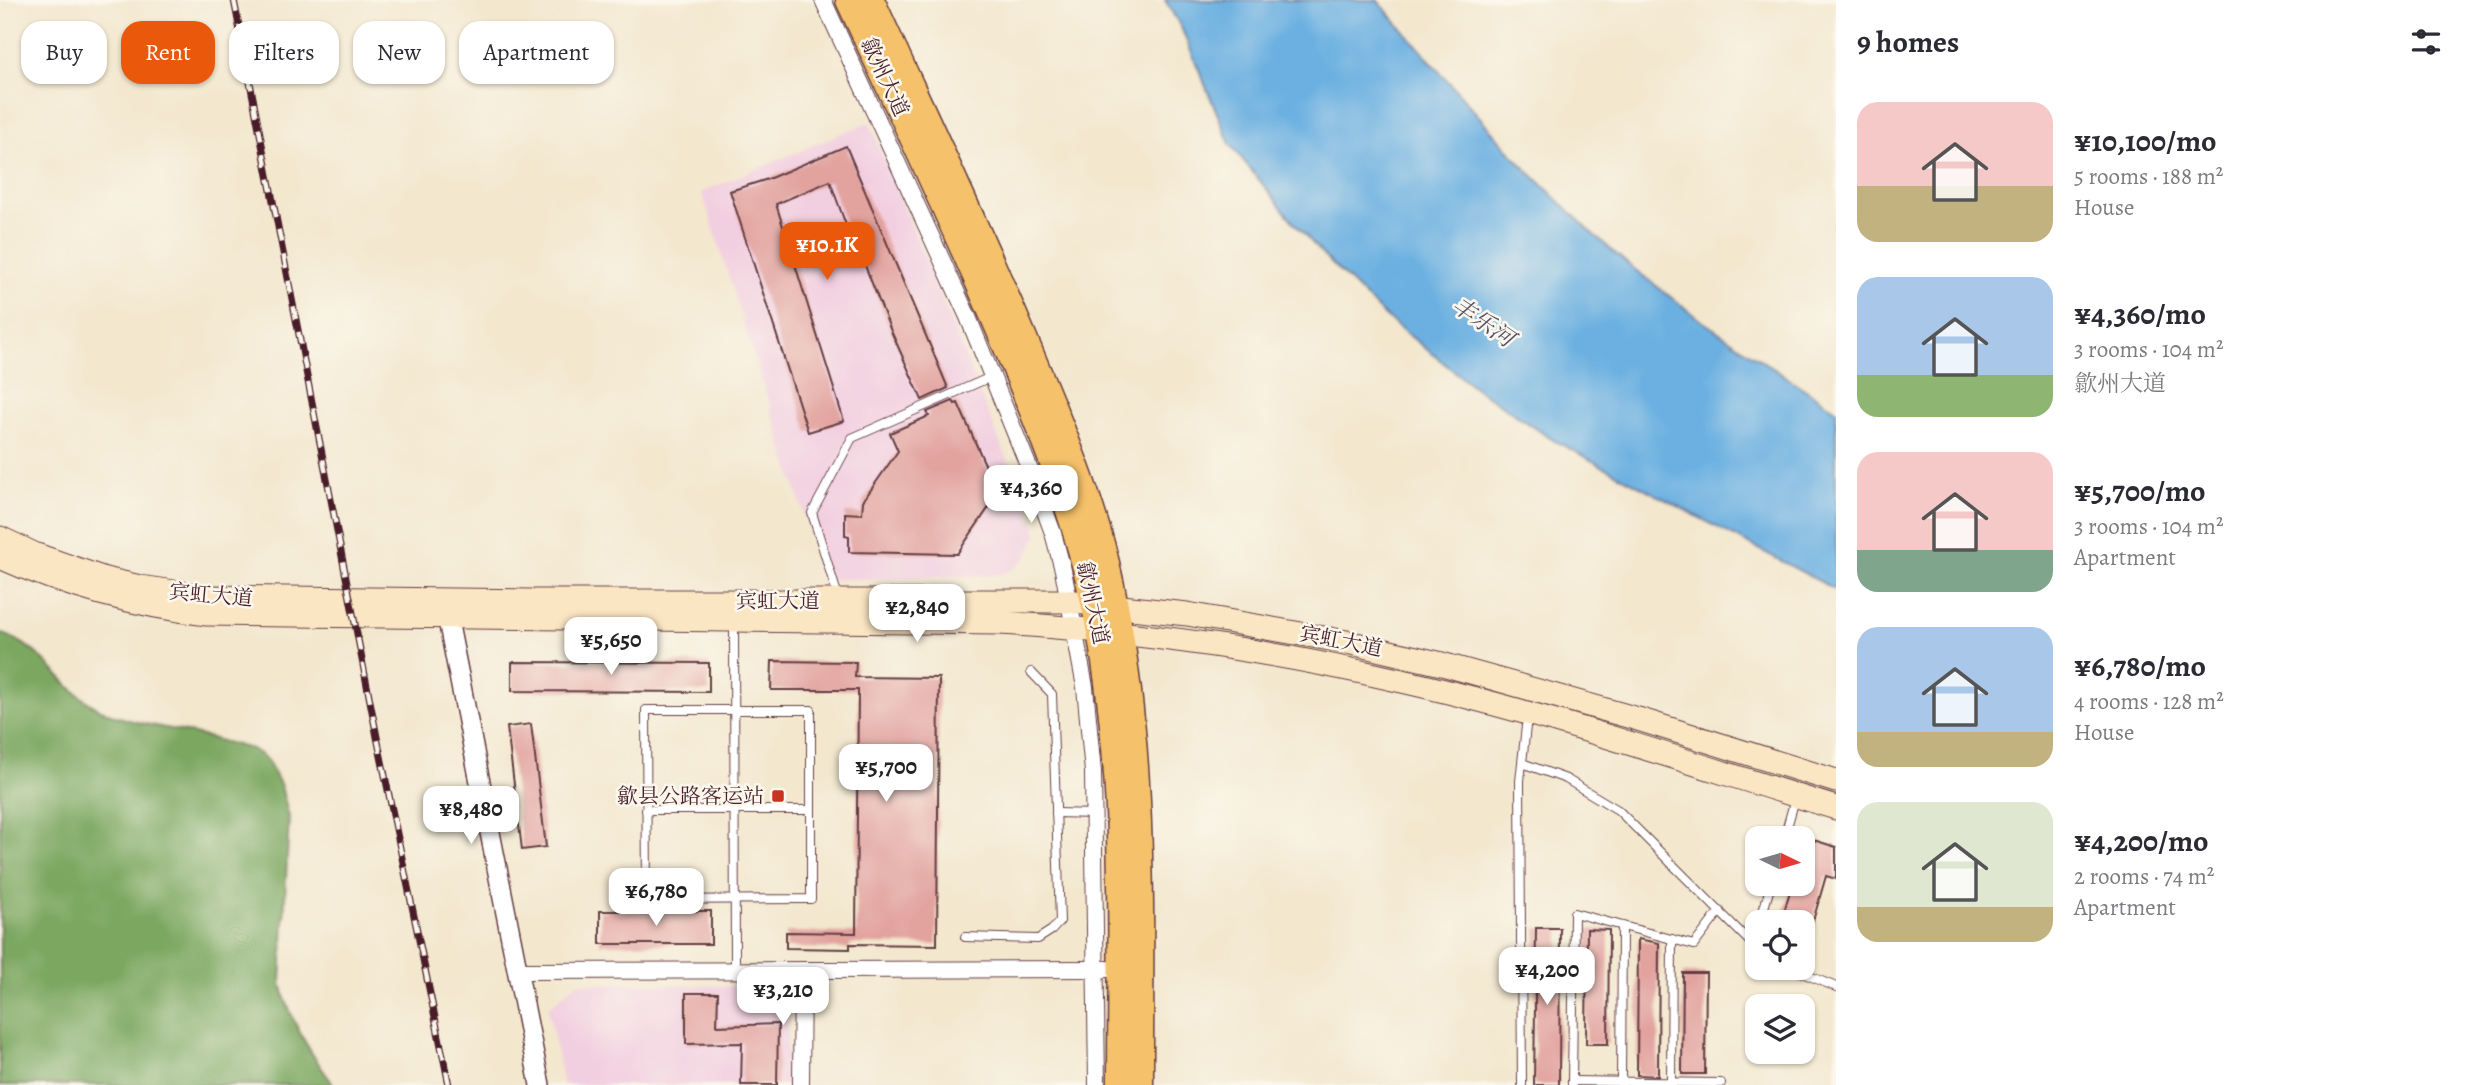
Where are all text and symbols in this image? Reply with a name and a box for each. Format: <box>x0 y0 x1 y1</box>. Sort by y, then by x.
chip: Buy <box>21 21 107 84</box>
chip: Rent <box>121 21 215 84</box>
chip: Filters <box>229 21 339 84</box>
chip: New <box>353 21 445 84</box>
chip: Apartment <box>459 21 614 84</box>
text: 9 homes <box>1857 22 1959 62</box>
icon: filters <box>2407 23 2445 61</box>
street label: 歙州大道 <box>855 33 915 121</box>
text: ¥10,100/mo <box>2074 121 2217 161</box>
icon: home <box>1913 130 1997 214</box>
text: 5 rooms · 188 m² <box>2074 161 2223 192</box>
text: House <box>2074 192 2134 223</box>
pin: ¥10.1K <box>770 222 884 282</box>
text: ¥10.1K <box>796 229 858 260</box>
water label: 丰乐河 <box>1446 290 1524 356</box>
text: ¥4,360/mo <box>2074 294 2206 334</box>
icon: home <box>1913 305 1997 389</box>
text: 3 rooms · 104 m² <box>2074 334 2223 365</box>
text: 歙州大道 <box>2074 368 2166 399</box>
pin: ¥4,360 <box>974 466 1088 525</box>
text: ¥5,700/mo <box>2074 471 2206 511</box>
text: ¥4,360 <box>1000 472 1062 503</box>
icon: home <box>1913 480 1997 564</box>
text: 3 rooms · 104 m² <box>2074 511 2223 542</box>
text: Apartment <box>2074 542 2176 573</box>
street label: 歙州大道 <box>1071 559 1115 647</box>
street label: 宾虹大道 <box>168 577 254 613</box>
pin: ¥2,840 <box>860 584 974 644</box>
street label: 宾虹大道 <box>736 587 820 615</box>
text: ¥2,840 <box>885 591 949 622</box>
pin: ¥5,650 <box>554 618 668 677</box>
street label: 宾虹大道 <box>1297 619 1385 663</box>
text: ¥5,650 <box>580 624 642 655</box>
text: ¥6,780/mo <box>2074 646 2206 686</box>
icon: home <box>1913 655 1997 739</box>
text: 4 rooms · 128 m² <box>2074 686 2224 717</box>
text: House <box>2074 717 2134 748</box>
pin: ¥5,700 <box>829 744 943 804</box>
text: ¥5,700 <box>855 751 917 782</box>
place label: 歙县公路客运站 <box>617 782 764 810</box>
pin: ¥8,480 <box>414 786 528 846</box>
marker: 歙县公路客运站 <box>770 788 786 804</box>
text: ¥8,480 <box>439 793 503 824</box>
text: ¥4,200/mo <box>2074 821 2209 861</box>
north arrow <box>1745 826 1815 896</box>
map controls <box>1745 826 1815 1064</box>
icon: home <box>1913 830 1997 914</box>
text: 2 rooms · 74 m² <box>2074 861 2214 892</box>
pin: ¥6,780 <box>599 869 713 928</box>
text: ¥6,780 <box>625 875 687 906</box>
text: Apartment <box>2074 892 2176 923</box>
button: locate <box>1745 910 1815 980</box>
pin: ¥4,200 <box>1490 948 1604 1007</box>
text: ¥4,200 <box>1515 954 1579 985</box>
pin: ¥3,210 <box>726 968 840 1027</box>
text: ¥3,210 <box>753 974 813 1005</box>
button: layers <box>1745 994 1815 1064</box>

